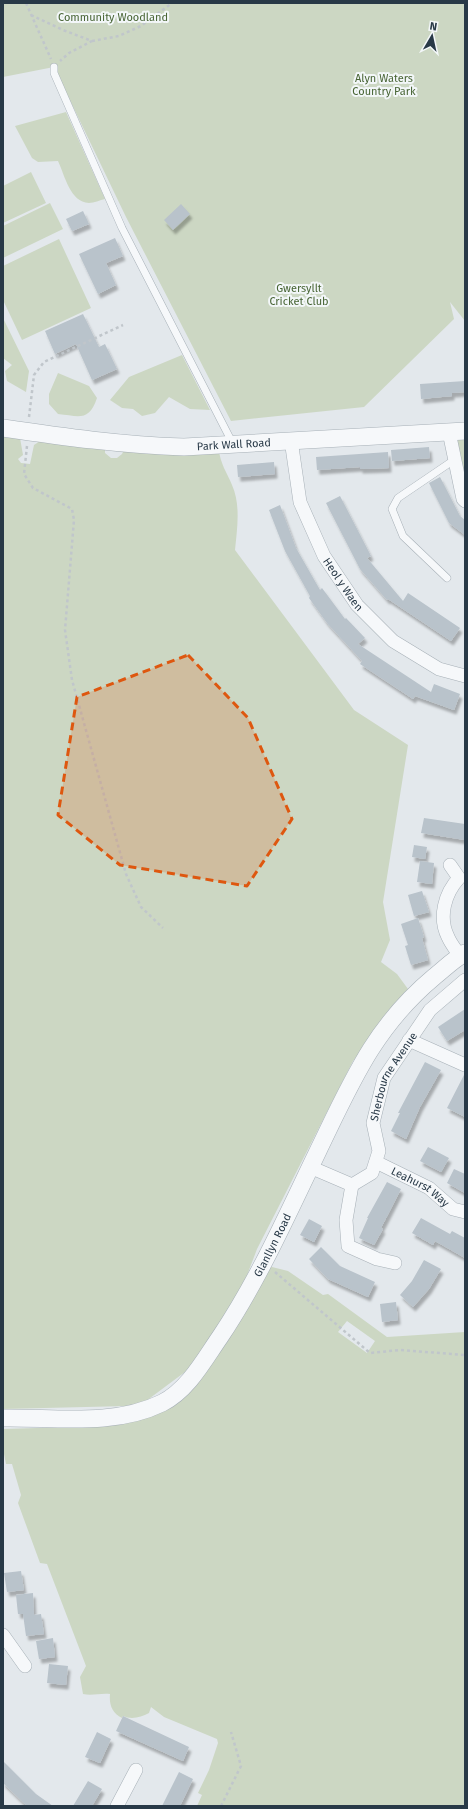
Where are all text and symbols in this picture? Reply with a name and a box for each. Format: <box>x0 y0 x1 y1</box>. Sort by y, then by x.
park label: Community Woodland <box>58 11 168 24</box>
north arrow <box>412 16 452 56</box>
text: N <box>429 20 438 34</box>
park label: Alyn Waters Country Park <box>352 72 416 98</box>
park label: Gwersyllt Cricket Club <box>269 282 329 308</box>
street label: Park Wall Road <box>197 436 271 453</box>
street label: Heol y Waen <box>320 556 365 614</box>
street label: Sherbourne Avenue <box>368 1030 420 1123</box>
street label: Leahurst Way <box>389 1165 452 1210</box>
street label: Glanllyn Road <box>251 1211 294 1279</box>

